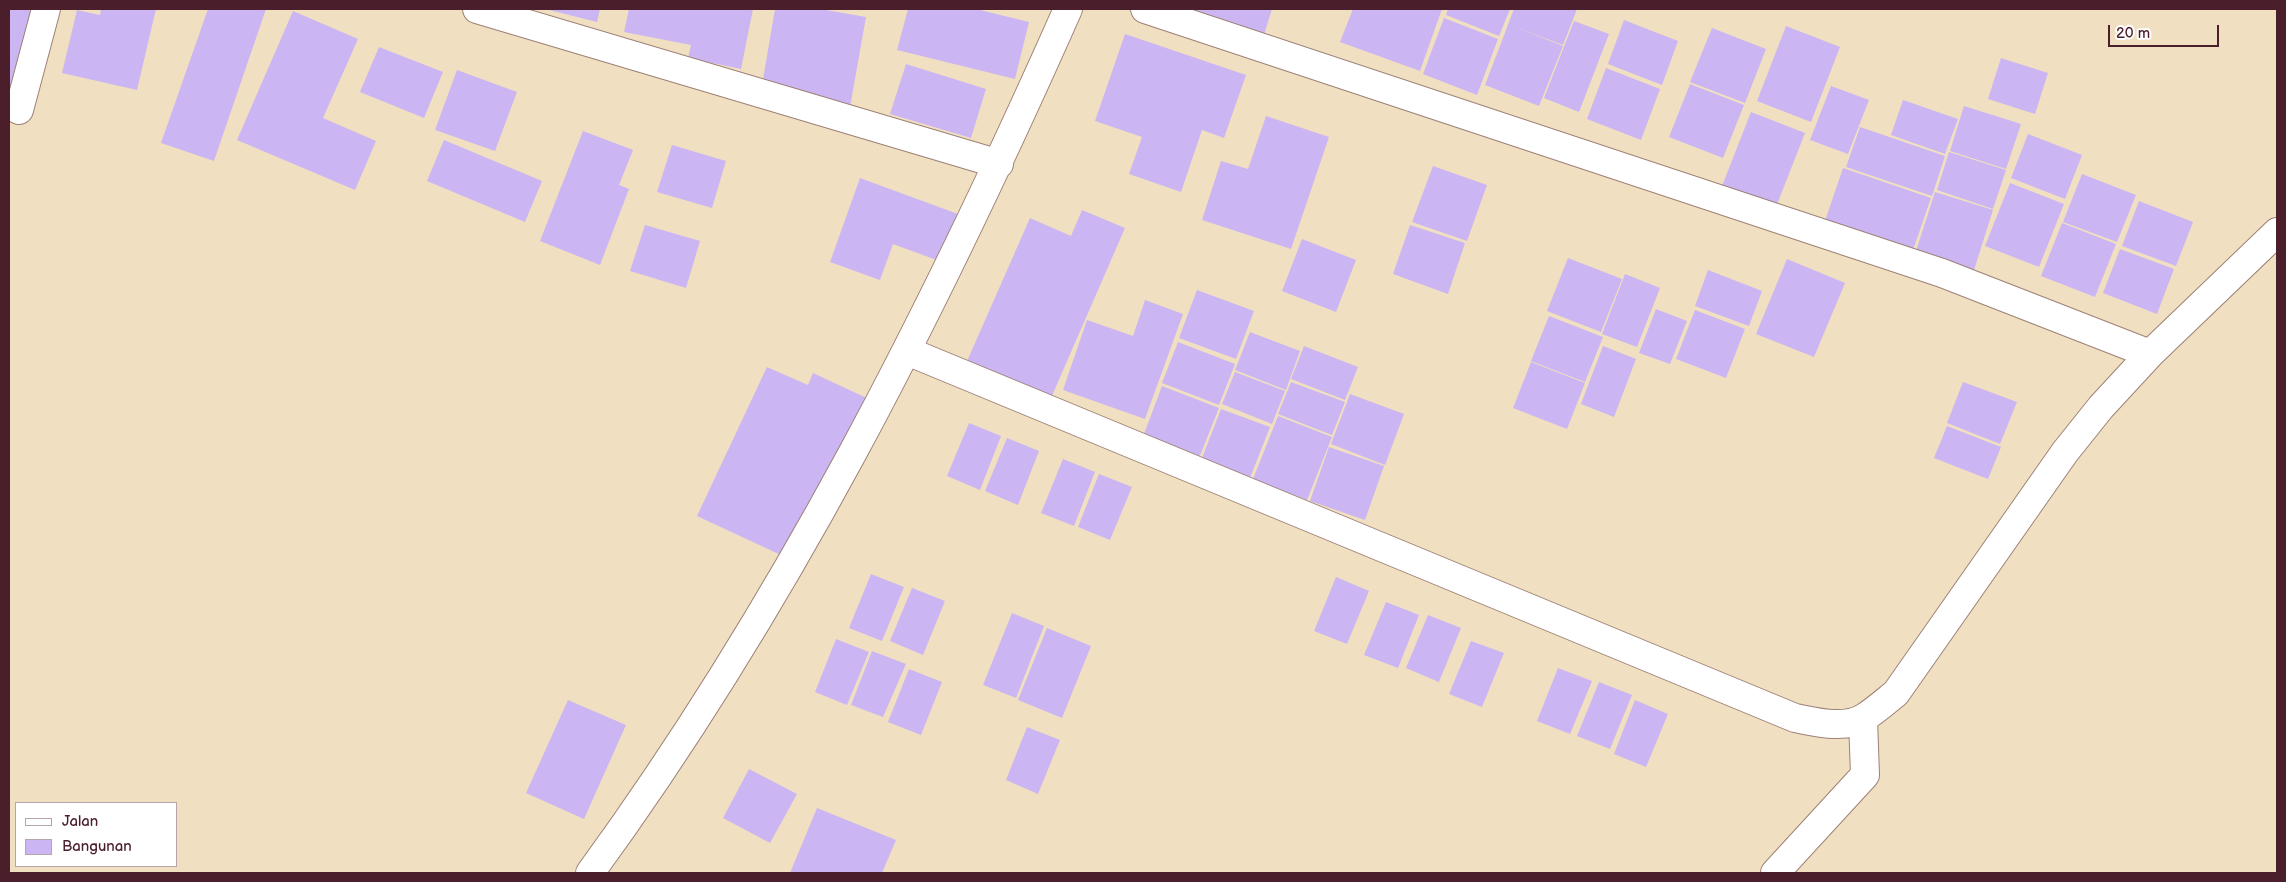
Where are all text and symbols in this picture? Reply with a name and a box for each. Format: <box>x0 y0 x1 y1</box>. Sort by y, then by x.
scale bar <box>2111 15 2222 47</box>
text: 20 m <box>2116 24 2150 43</box>
legend <box>15 802 178 867</box>
text: Jalan <box>62 812 98 831</box>
text: Bangunan <box>62 837 132 856</box>

